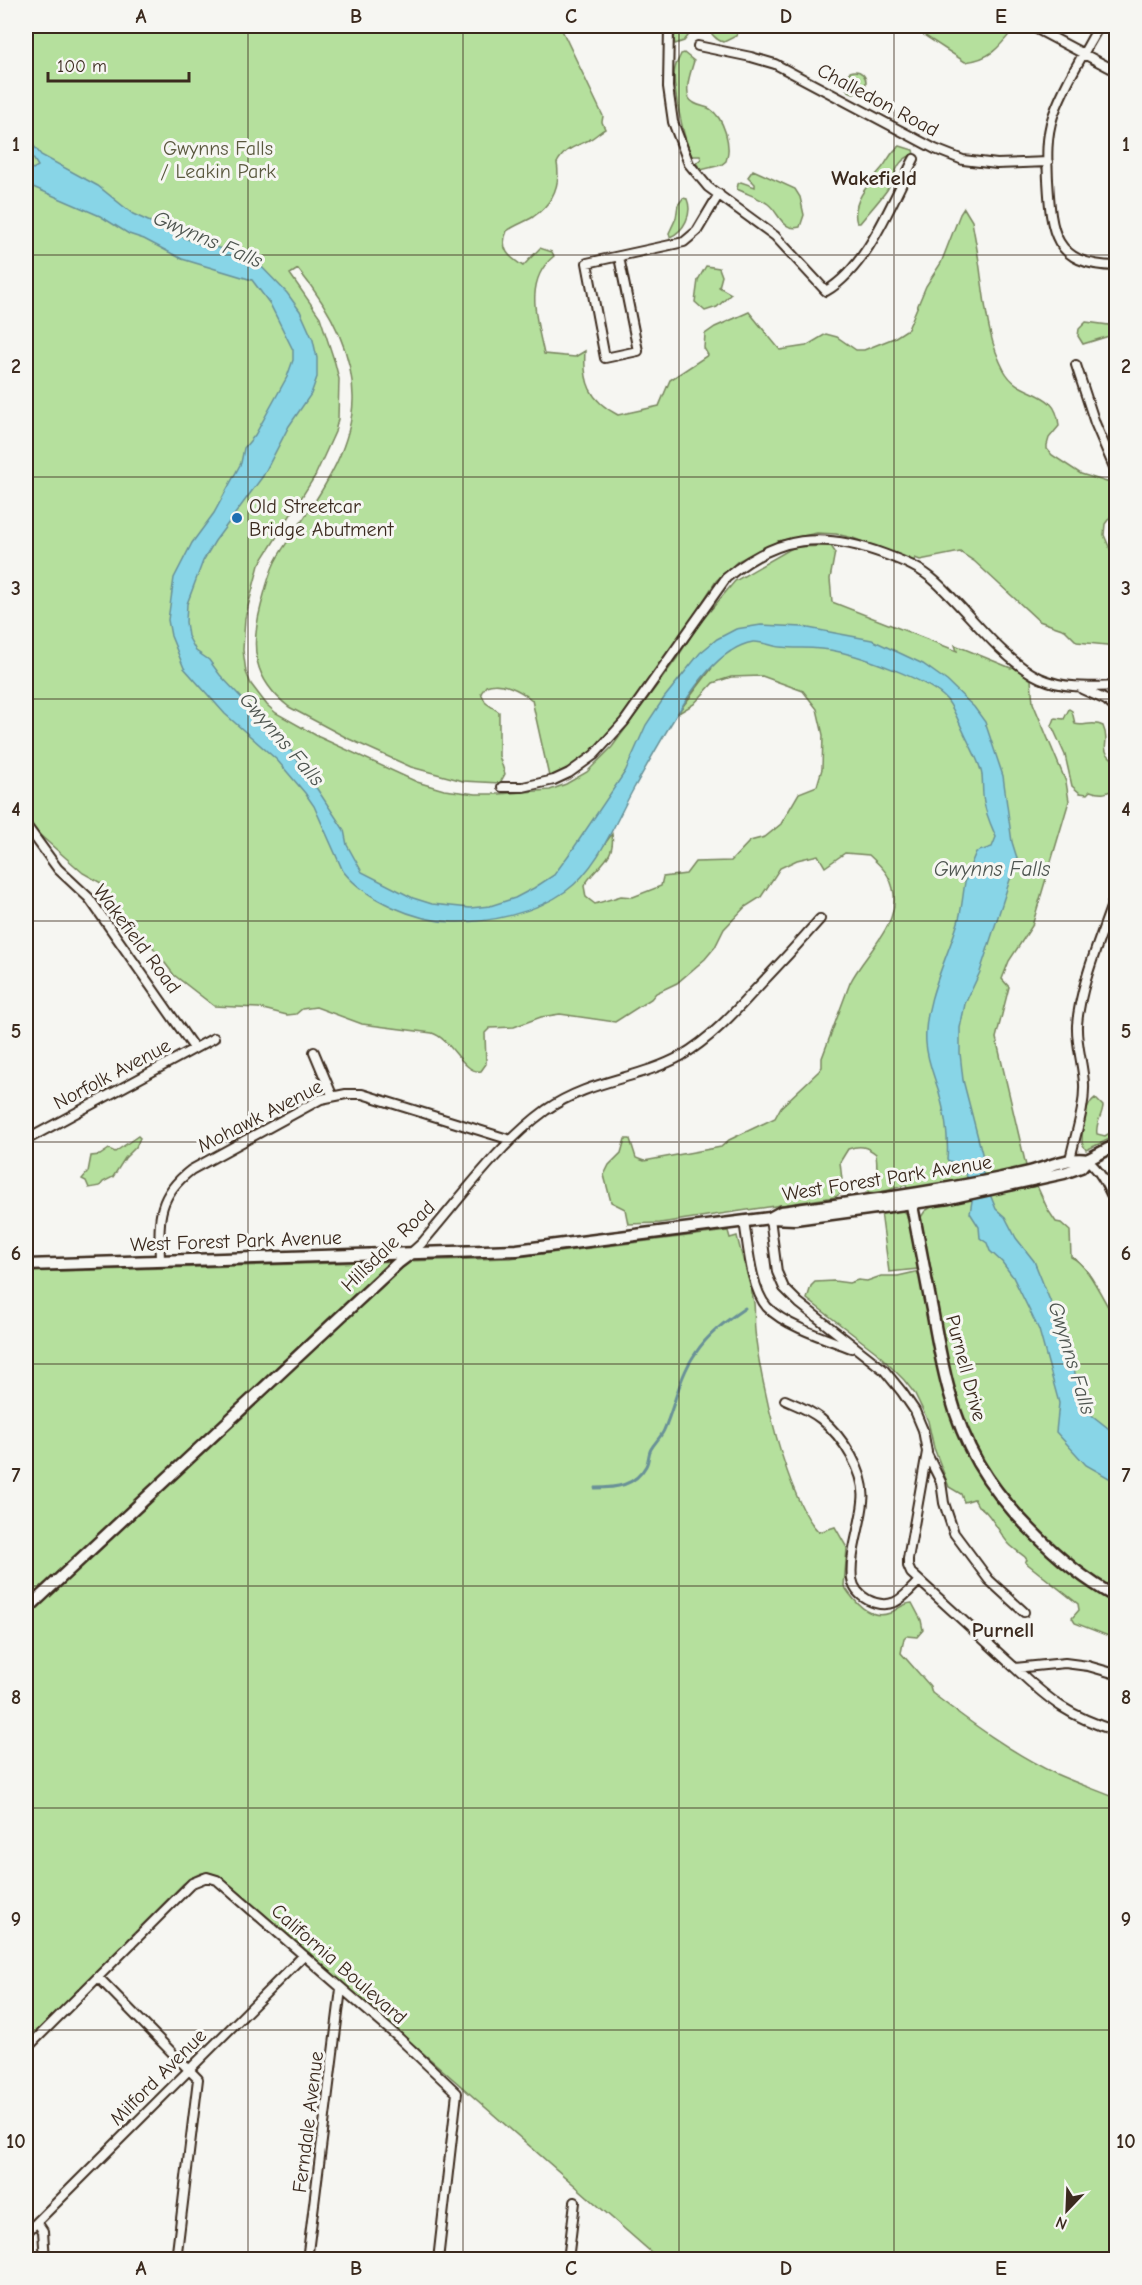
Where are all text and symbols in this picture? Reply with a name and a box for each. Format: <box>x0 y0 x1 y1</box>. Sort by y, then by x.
text: A <box>135 5 147 28</box>
text: B <box>350 5 362 28</box>
text: C <box>565 5 577 28</box>
text: D <box>780 5 792 28</box>
text: E <box>995 5 1007 28</box>
scale bar <box>48 45 189 83</box>
text: 100 m <box>57 56 107 77</box>
street label: Challedon Road <box>813 58 943 142</box>
text: 1 <box>12 133 20 156</box>
text: 1 <box>1122 133 1130 156</box>
park label: Gwynns Falls / Leakin Park <box>160 137 276 183</box>
district label: Wakefield <box>831 166 917 190</box>
water label: Gwynns Falls <box>150 205 267 273</box>
text: 2 <box>11 355 21 378</box>
text: 2 <box>1121 355 1131 378</box>
place label: Old Streetcar Bridge Abutment <box>249 495 395 541</box>
marker: Old Streetcar Bridge Abutment <box>230 511 244 525</box>
text: 3 <box>11 577 21 600</box>
text: 3 <box>1121 577 1131 600</box>
water label: Gwynns Falls <box>235 687 329 791</box>
text: 4 <box>11 798 21 821</box>
text: 4 <box>1121 798 1131 821</box>
water label: Gwynns Falls <box>934 857 1051 881</box>
street label: Wakefield Road <box>89 880 185 998</box>
text: 5 <box>11 1020 21 1043</box>
text: 5 <box>1121 1020 1131 1043</box>
street label: Norfolk Avenue <box>50 1034 174 1114</box>
street label: Mohawk Avenue <box>193 1075 327 1157</box>
street label: West Forest Park Avenue <box>781 1150 993 1206</box>
street label: Hillsdale Road <box>336 1196 440 1296</box>
street label: West Forest Park Avenue <box>130 1226 342 1256</box>
text: 6 <box>11 1242 21 1265</box>
text: 6 <box>1121 1242 1131 1265</box>
water label: Gwynns Falls <box>1043 1299 1101 1417</box>
street label: Purnell Drive <box>941 1312 991 1424</box>
text: 7 <box>12 1464 21 1487</box>
text: 7 <box>1122 1464 1131 1487</box>
district label: Purnell <box>972 1618 1034 1642</box>
text: 8 <box>11 1686 21 1709</box>
text: 8 <box>1121 1686 1131 1709</box>
street label: California Boulevard <box>267 1899 411 2029</box>
text: 9 <box>11 1908 21 1931</box>
text: 9 <box>1121 1908 1131 1931</box>
street label: Milford Avenue <box>105 2024 211 2130</box>
street label: Ferndale Avenue <box>288 2050 328 2194</box>
text: 10 <box>6 2130 26 2153</box>
text: 10 <box>1116 2130 1136 2153</box>
north arrow <box>1037 2180 1097 2240</box>
text: N <box>1053 2213 1070 2233</box>
text: A <box>135 2257 147 2280</box>
text: B <box>350 2257 362 2280</box>
text: C <box>565 2257 577 2280</box>
text: D <box>780 2257 792 2280</box>
text: E <box>995 2257 1007 2280</box>

